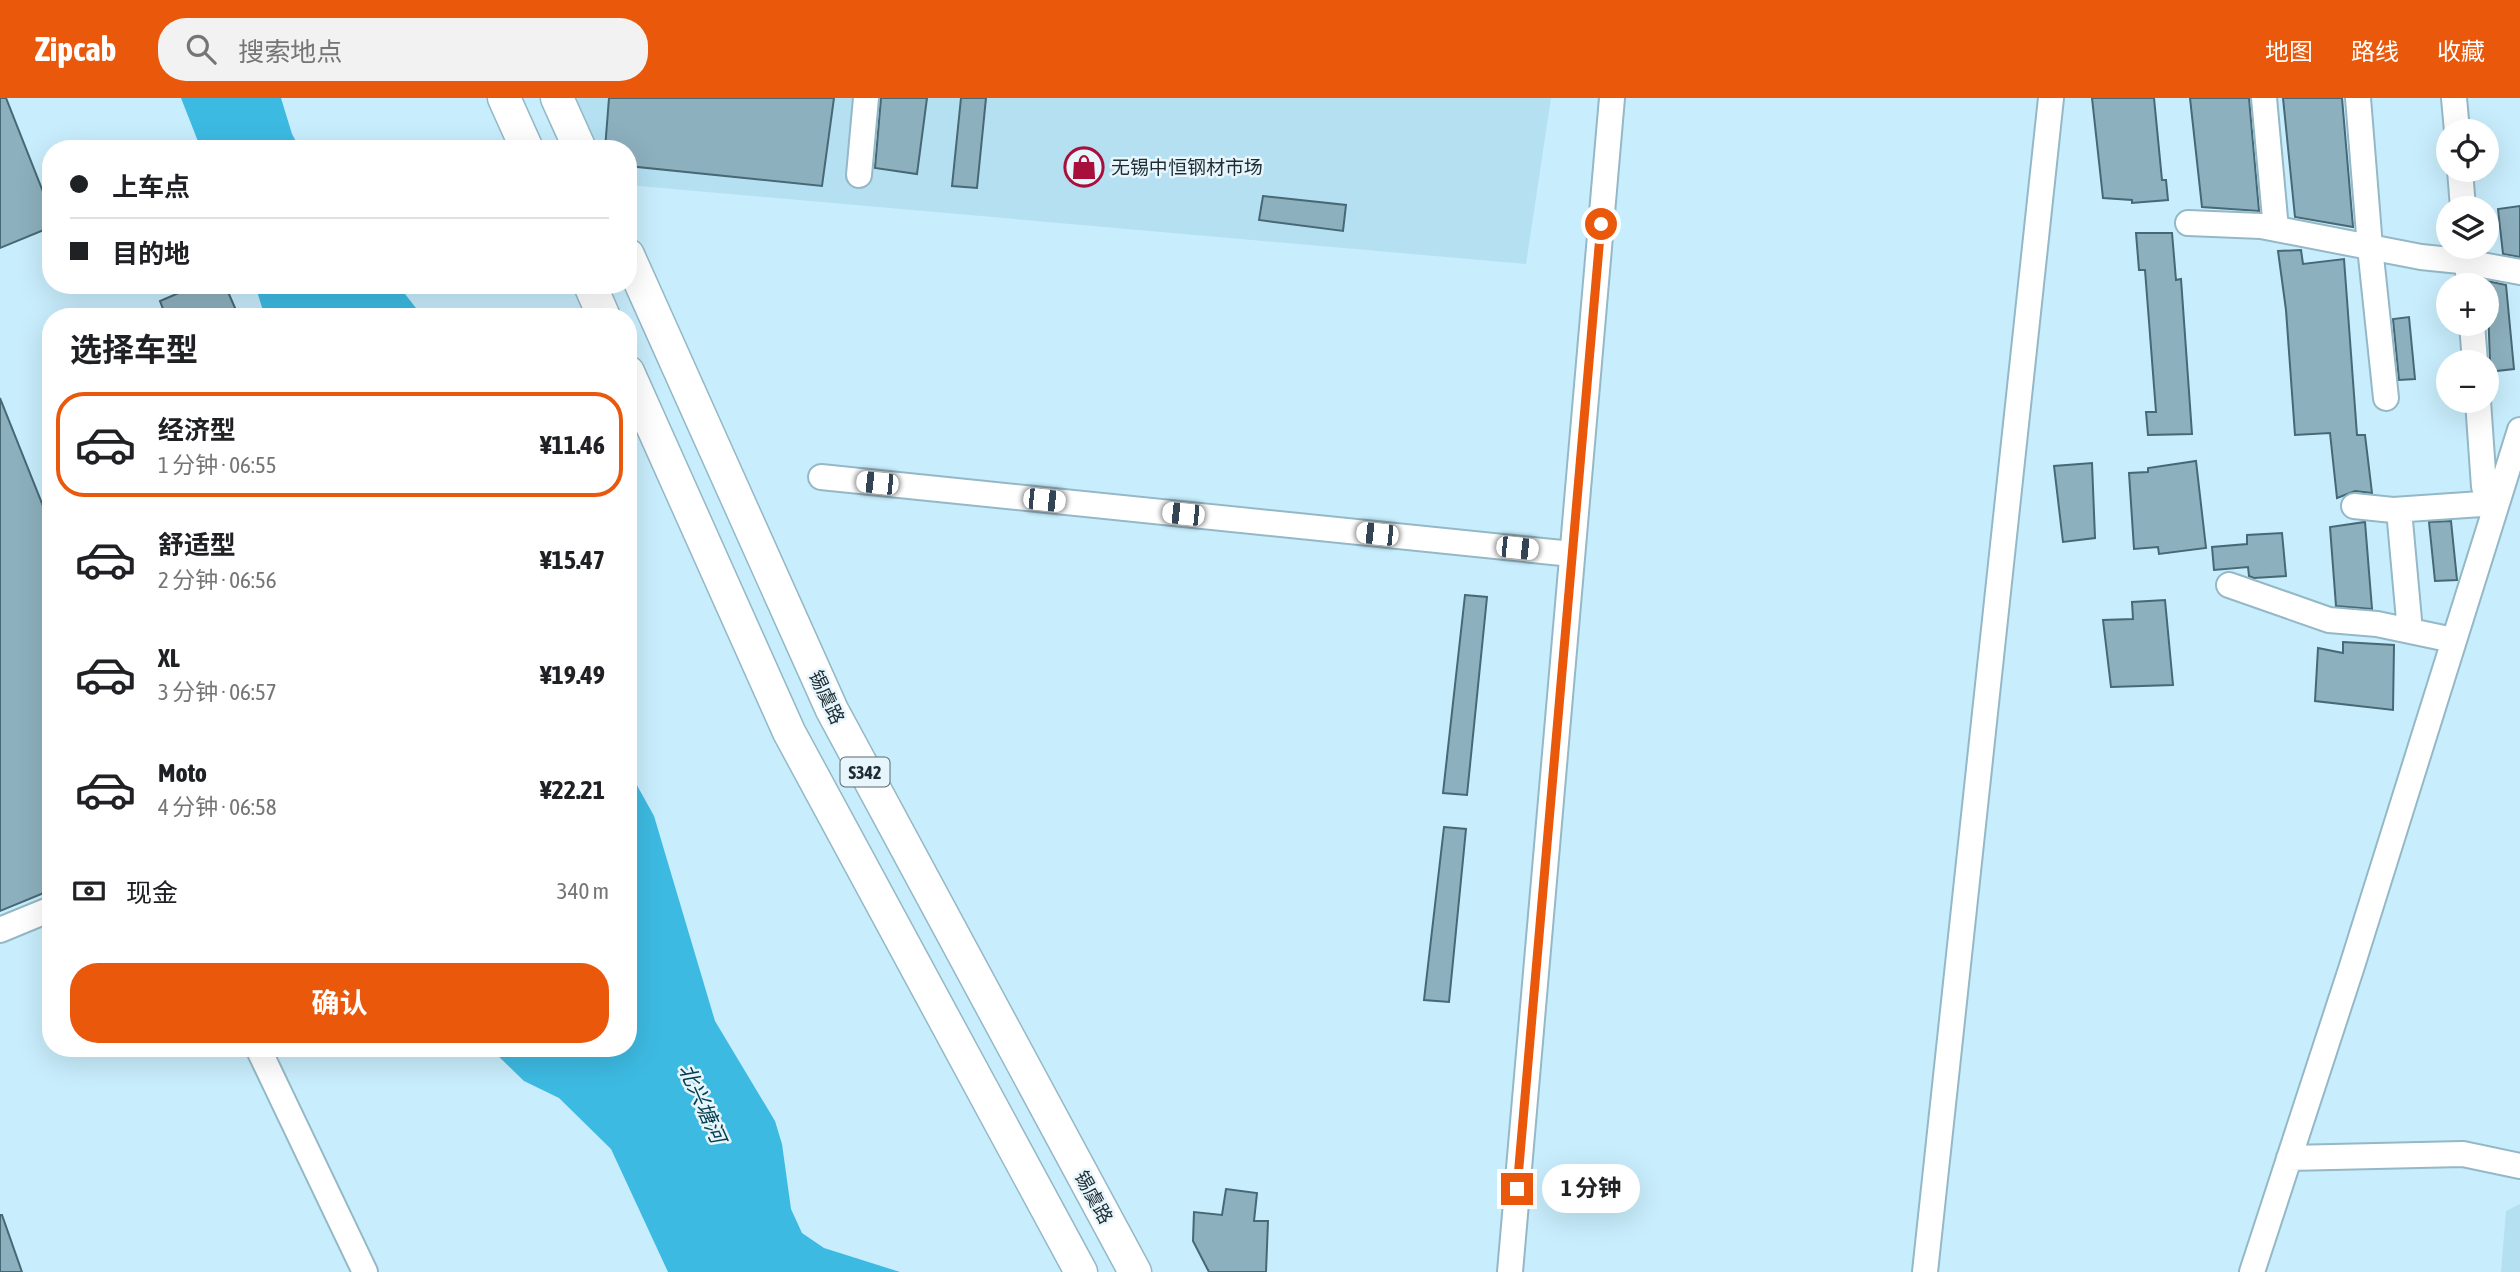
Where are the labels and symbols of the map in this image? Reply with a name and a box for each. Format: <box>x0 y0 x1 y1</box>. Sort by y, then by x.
shop icon: 无锡中恒钢材市场 <box>1063 146 1105 188</box>
place label: 无锡中恒钢材市场 <box>1111 156 1263 178</box>
route start <box>1585 208 1617 240</box>
car <box>856 470 899 496</box>
car <box>1023 487 1066 513</box>
car <box>1162 501 1205 527</box>
car <box>1356 521 1399 547</box>
car <box>1496 535 1539 561</box>
street label: 锡虞路 <box>805 667 849 727</box>
road number: S342 <box>840 758 890 786</box>
water label: 北兴塘河 <box>675 1060 733 1150</box>
callout: 1 分钟 <box>1542 1164 1640 1214</box>
street label: 锡虞路 <box>1071 1167 1117 1227</box>
route end <box>1501 1173 1533 1205</box>

